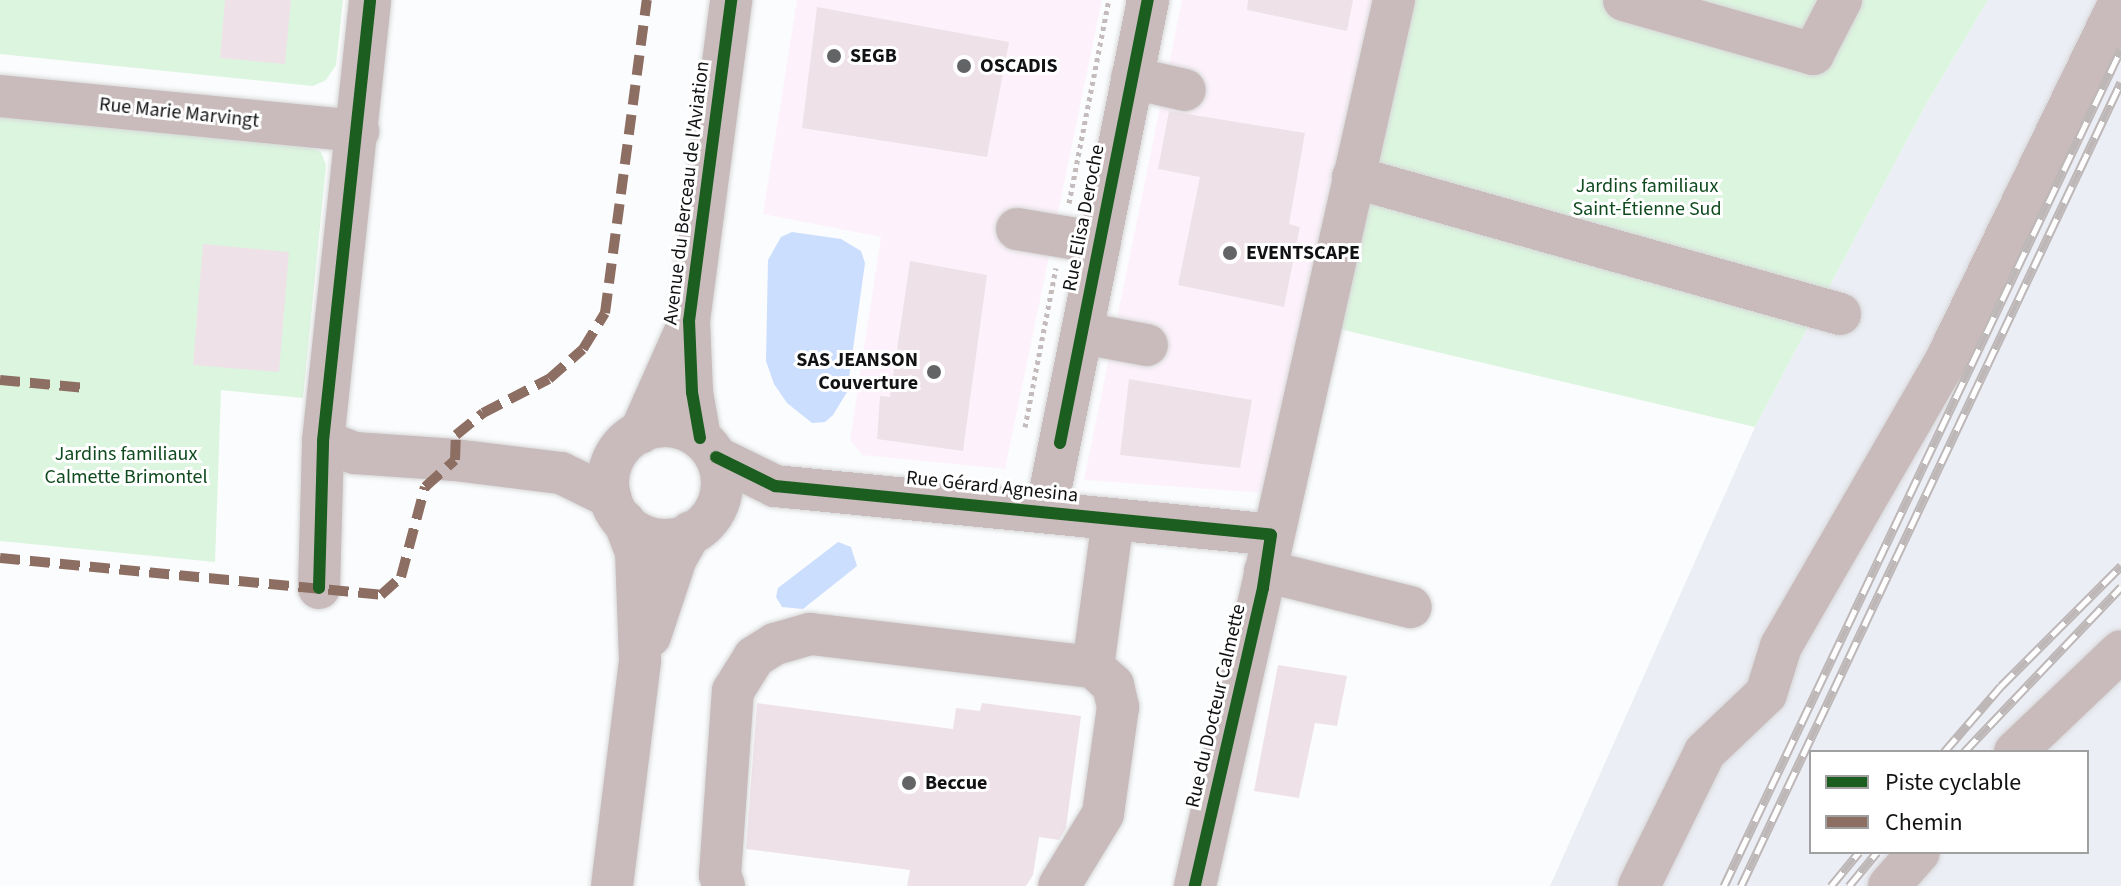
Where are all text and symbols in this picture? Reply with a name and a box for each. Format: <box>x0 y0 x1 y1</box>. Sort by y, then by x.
place label: SEGB <box>850 44 897 68</box>
marker: SEGB <box>825 47 843 65</box>
place label: OSCADIS <box>980 54 1058 78</box>
marker: OSCADIS <box>955 57 973 75</box>
street label: Avenue du Berceau de l'Aviation <box>659 60 715 326</box>
street label: Rue Marie Marvingt <box>98 93 260 133</box>
street label: Rue Elisa Deroche <box>1058 143 1110 293</box>
park label: Jardins familiaux Saint-Étienne Sud <box>1572 175 1722 222</box>
place label: EVENTSCAPE <box>1246 241 1360 265</box>
marker: EVENTSCAPE <box>1221 244 1239 262</box>
place label: SAS JEANSON Couverture <box>796 348 918 395</box>
marker: SAS JEANSON Couverture <box>925 363 943 381</box>
park label: Jardins familiaux Calmette Brimontel <box>44 443 208 490</box>
street label: Rue Gérard Agnesina <box>905 466 1079 508</box>
street label: Rue du Docteur Calmette <box>1181 602 1251 810</box>
legend <box>1809 750 2089 854</box>
text: Piste cyclable <box>1885 765 2021 800</box>
place label: Beccue <box>925 771 987 795</box>
marker: Beccue <box>900 774 918 792</box>
text: Chemin <box>1885 805 1963 840</box>

